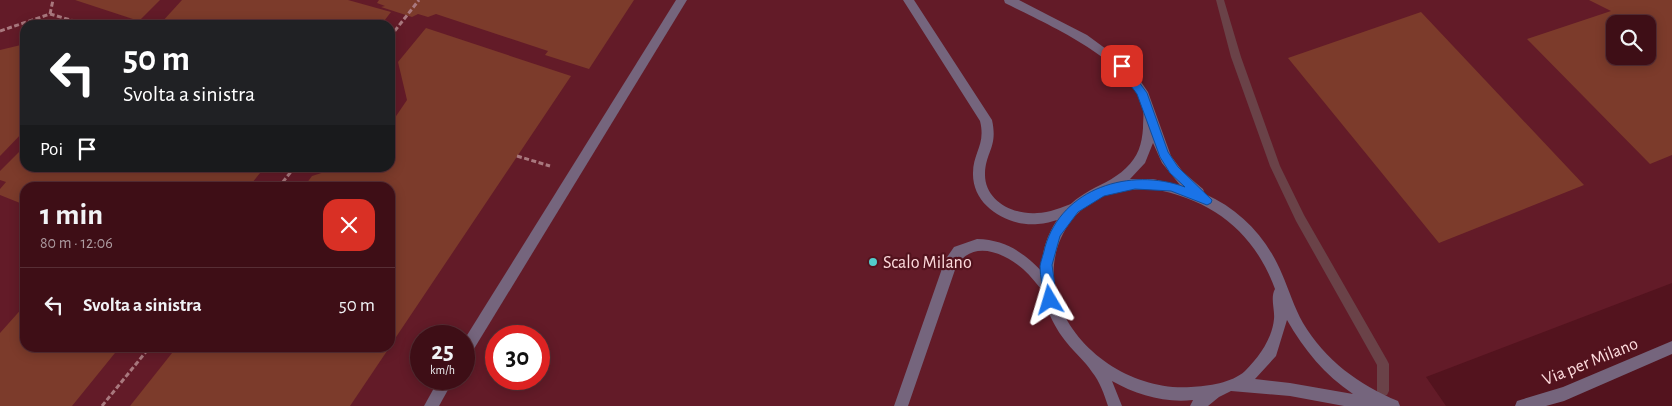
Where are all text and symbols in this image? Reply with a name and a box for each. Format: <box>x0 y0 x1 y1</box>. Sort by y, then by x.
map controls <box>1606 15 1656 65</box>
button: search <box>1606 15 1656 65</box>
icon: left <box>40 40 105 105</box>
text: 50 m <box>123 42 190 77</box>
pin <box>1101 45 1143 87</box>
icon: arrive <box>1108 52 1136 80</box>
text: Svolta a sinistra <box>123 83 255 105</box>
icon: arrive <box>73 135 101 163</box>
text: Poi <box>40 140 63 159</box>
button: close <box>323 199 375 251</box>
text: 1 min <box>40 200 103 230</box>
text: 80 m · 12:06 <box>40 235 113 251</box>
place label: Scalo Milano <box>883 254 972 272</box>
marker: Scalo Milano <box>867 256 879 268</box>
position arrow <box>1023 273 1075 325</box>
icon: left <box>40 291 68 319</box>
text: Svolta a sinistra <box>83 296 202 315</box>
text: 50 m <box>339 296 375 315</box>
speed limit sign: 30 <box>485 325 550 390</box>
street label: Via per Milano <box>1540 335 1641 389</box>
text: 25 <box>431 339 454 364</box>
text: km/h <box>430 364 455 376</box>

